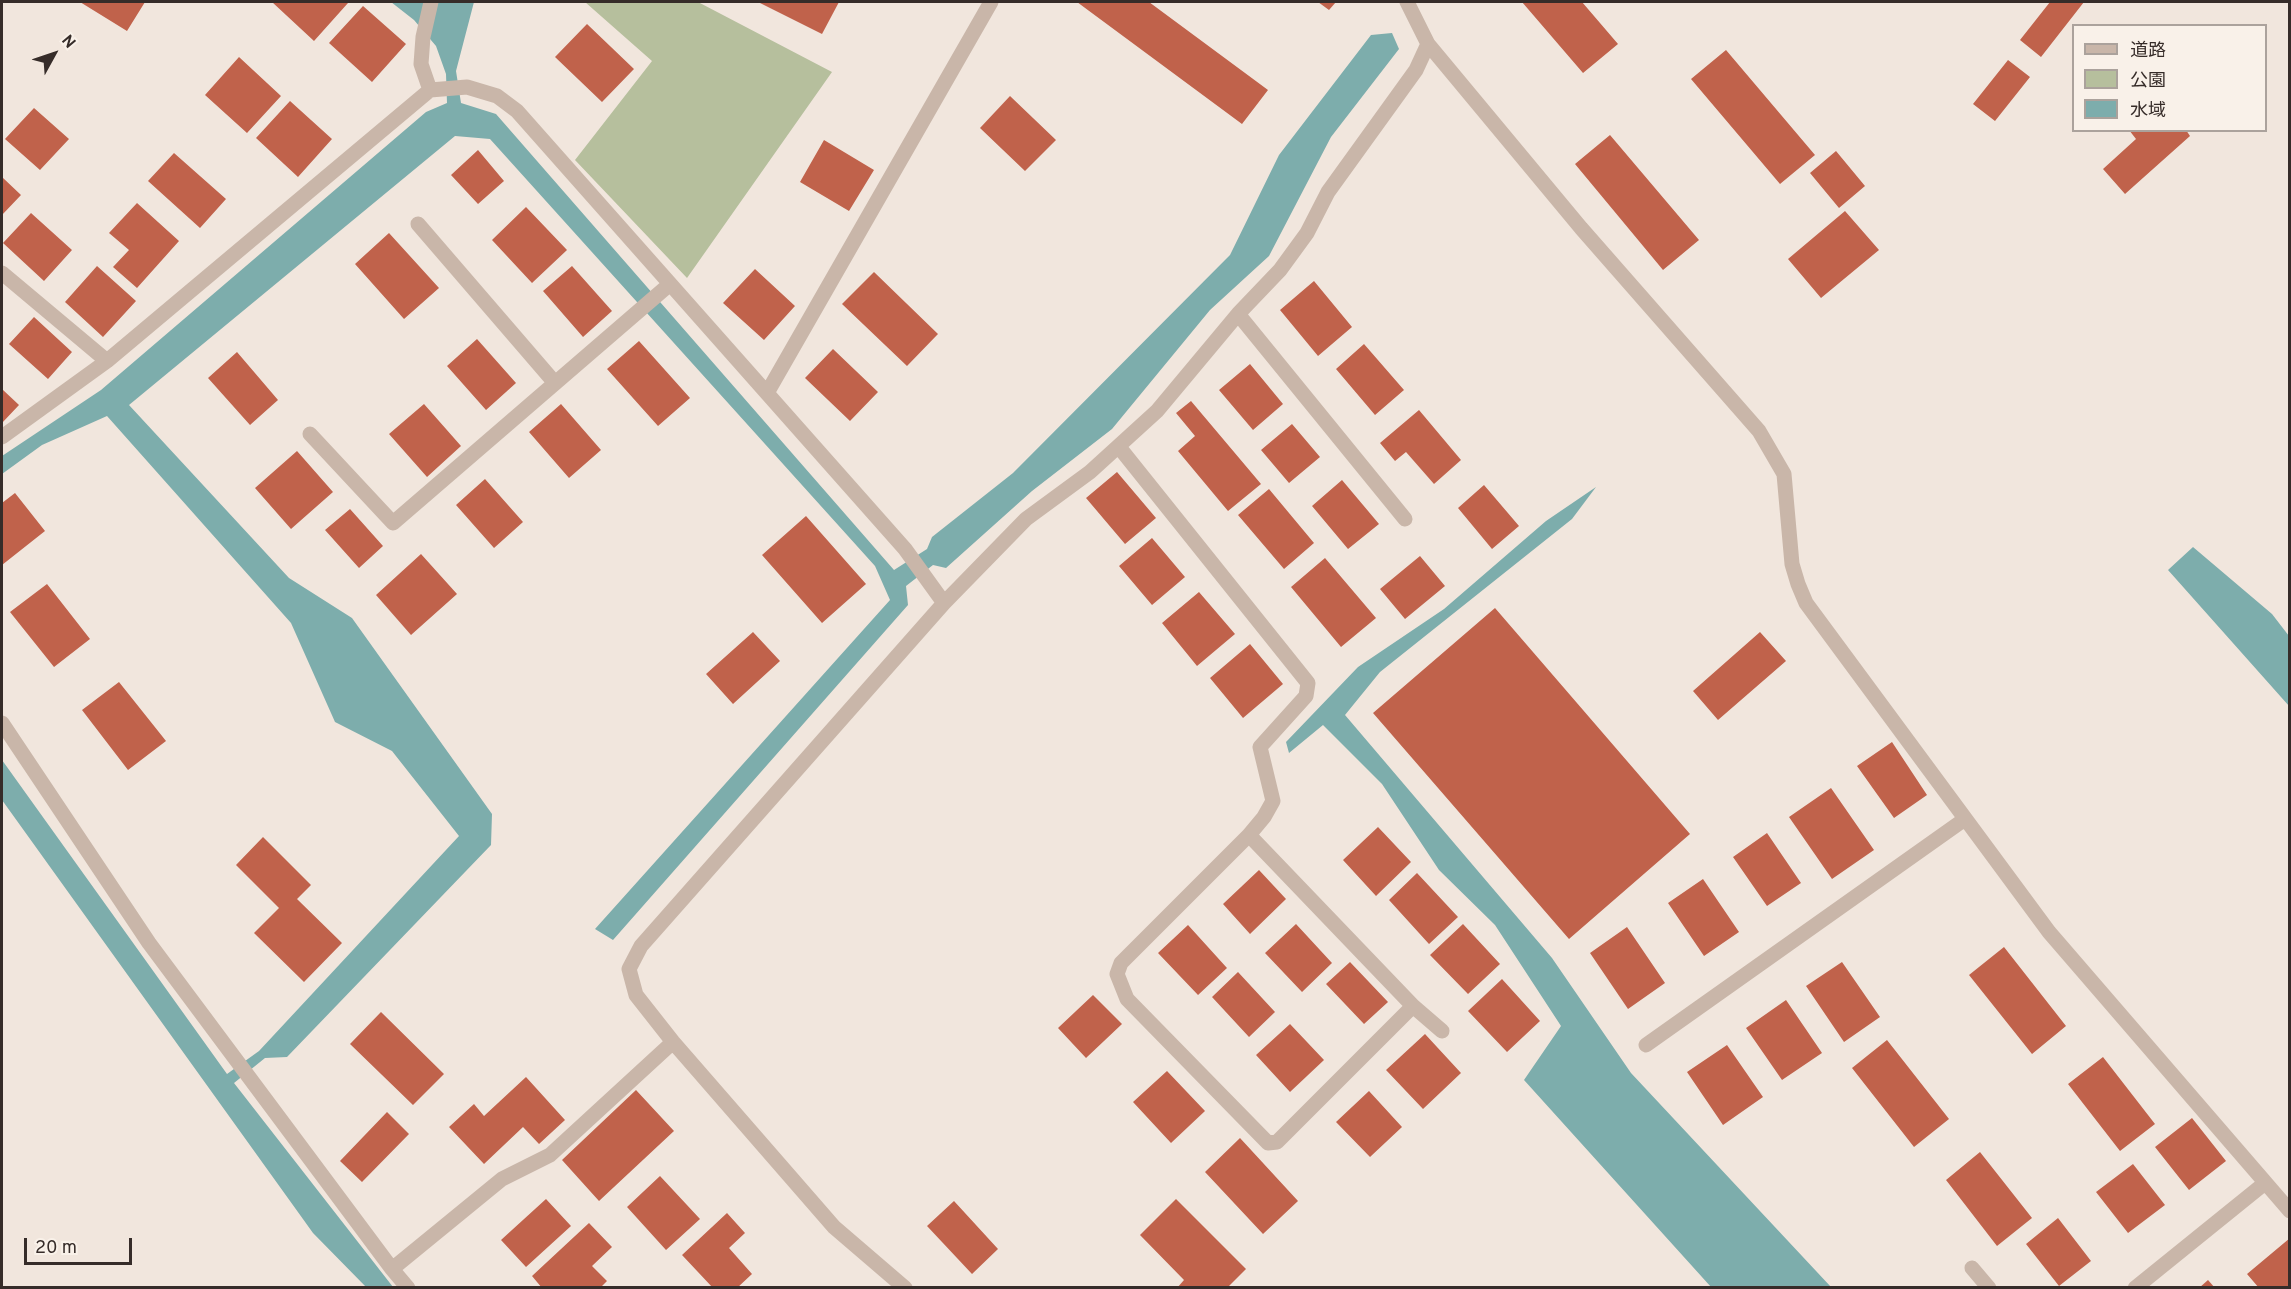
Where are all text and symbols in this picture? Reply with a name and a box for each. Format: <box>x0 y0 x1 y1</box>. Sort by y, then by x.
north arrow <box>24 24 84 84</box>
legend <box>2072 24 2267 132</box>
text: N <box>56 32 79 53</box>
text: 道路 <box>2130 40 2166 63</box>
text: 公園 <box>2130 70 2166 93</box>
text: 水域 <box>2130 100 2166 123</box>
scale bar <box>27 1226 135 1264</box>
text: 20 m <box>35 1237 77 1260</box>

